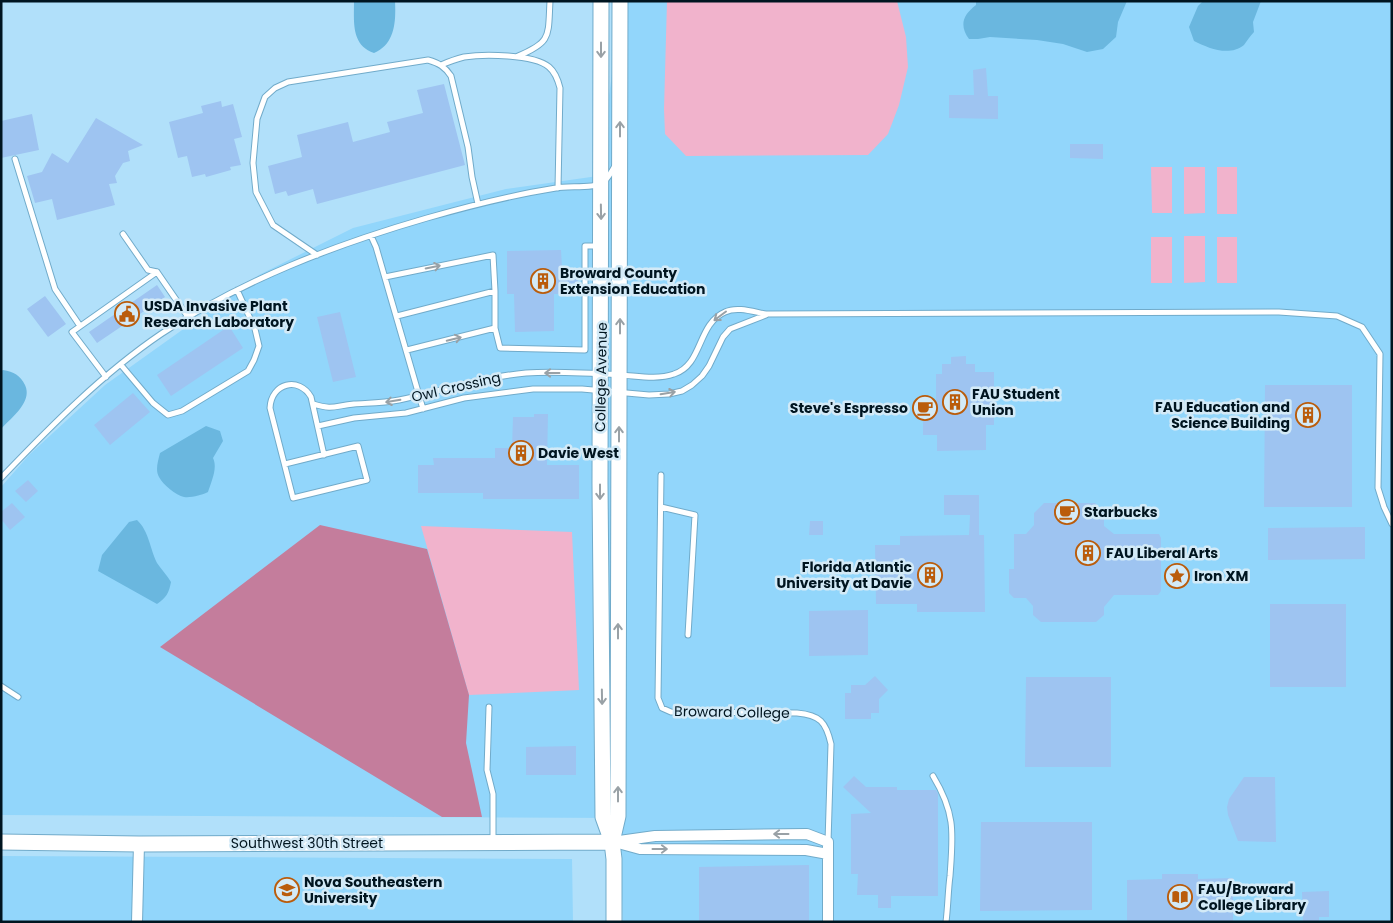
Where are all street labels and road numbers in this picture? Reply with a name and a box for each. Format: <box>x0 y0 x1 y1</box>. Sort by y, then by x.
street label: College Avenue <box>590 322 612 432</box>
street label: Owl Crossing <box>409 367 503 407</box>
street label: Broward College <box>674 701 790 723</box>
street label: Southwest 30th Street <box>231 833 383 853</box>

